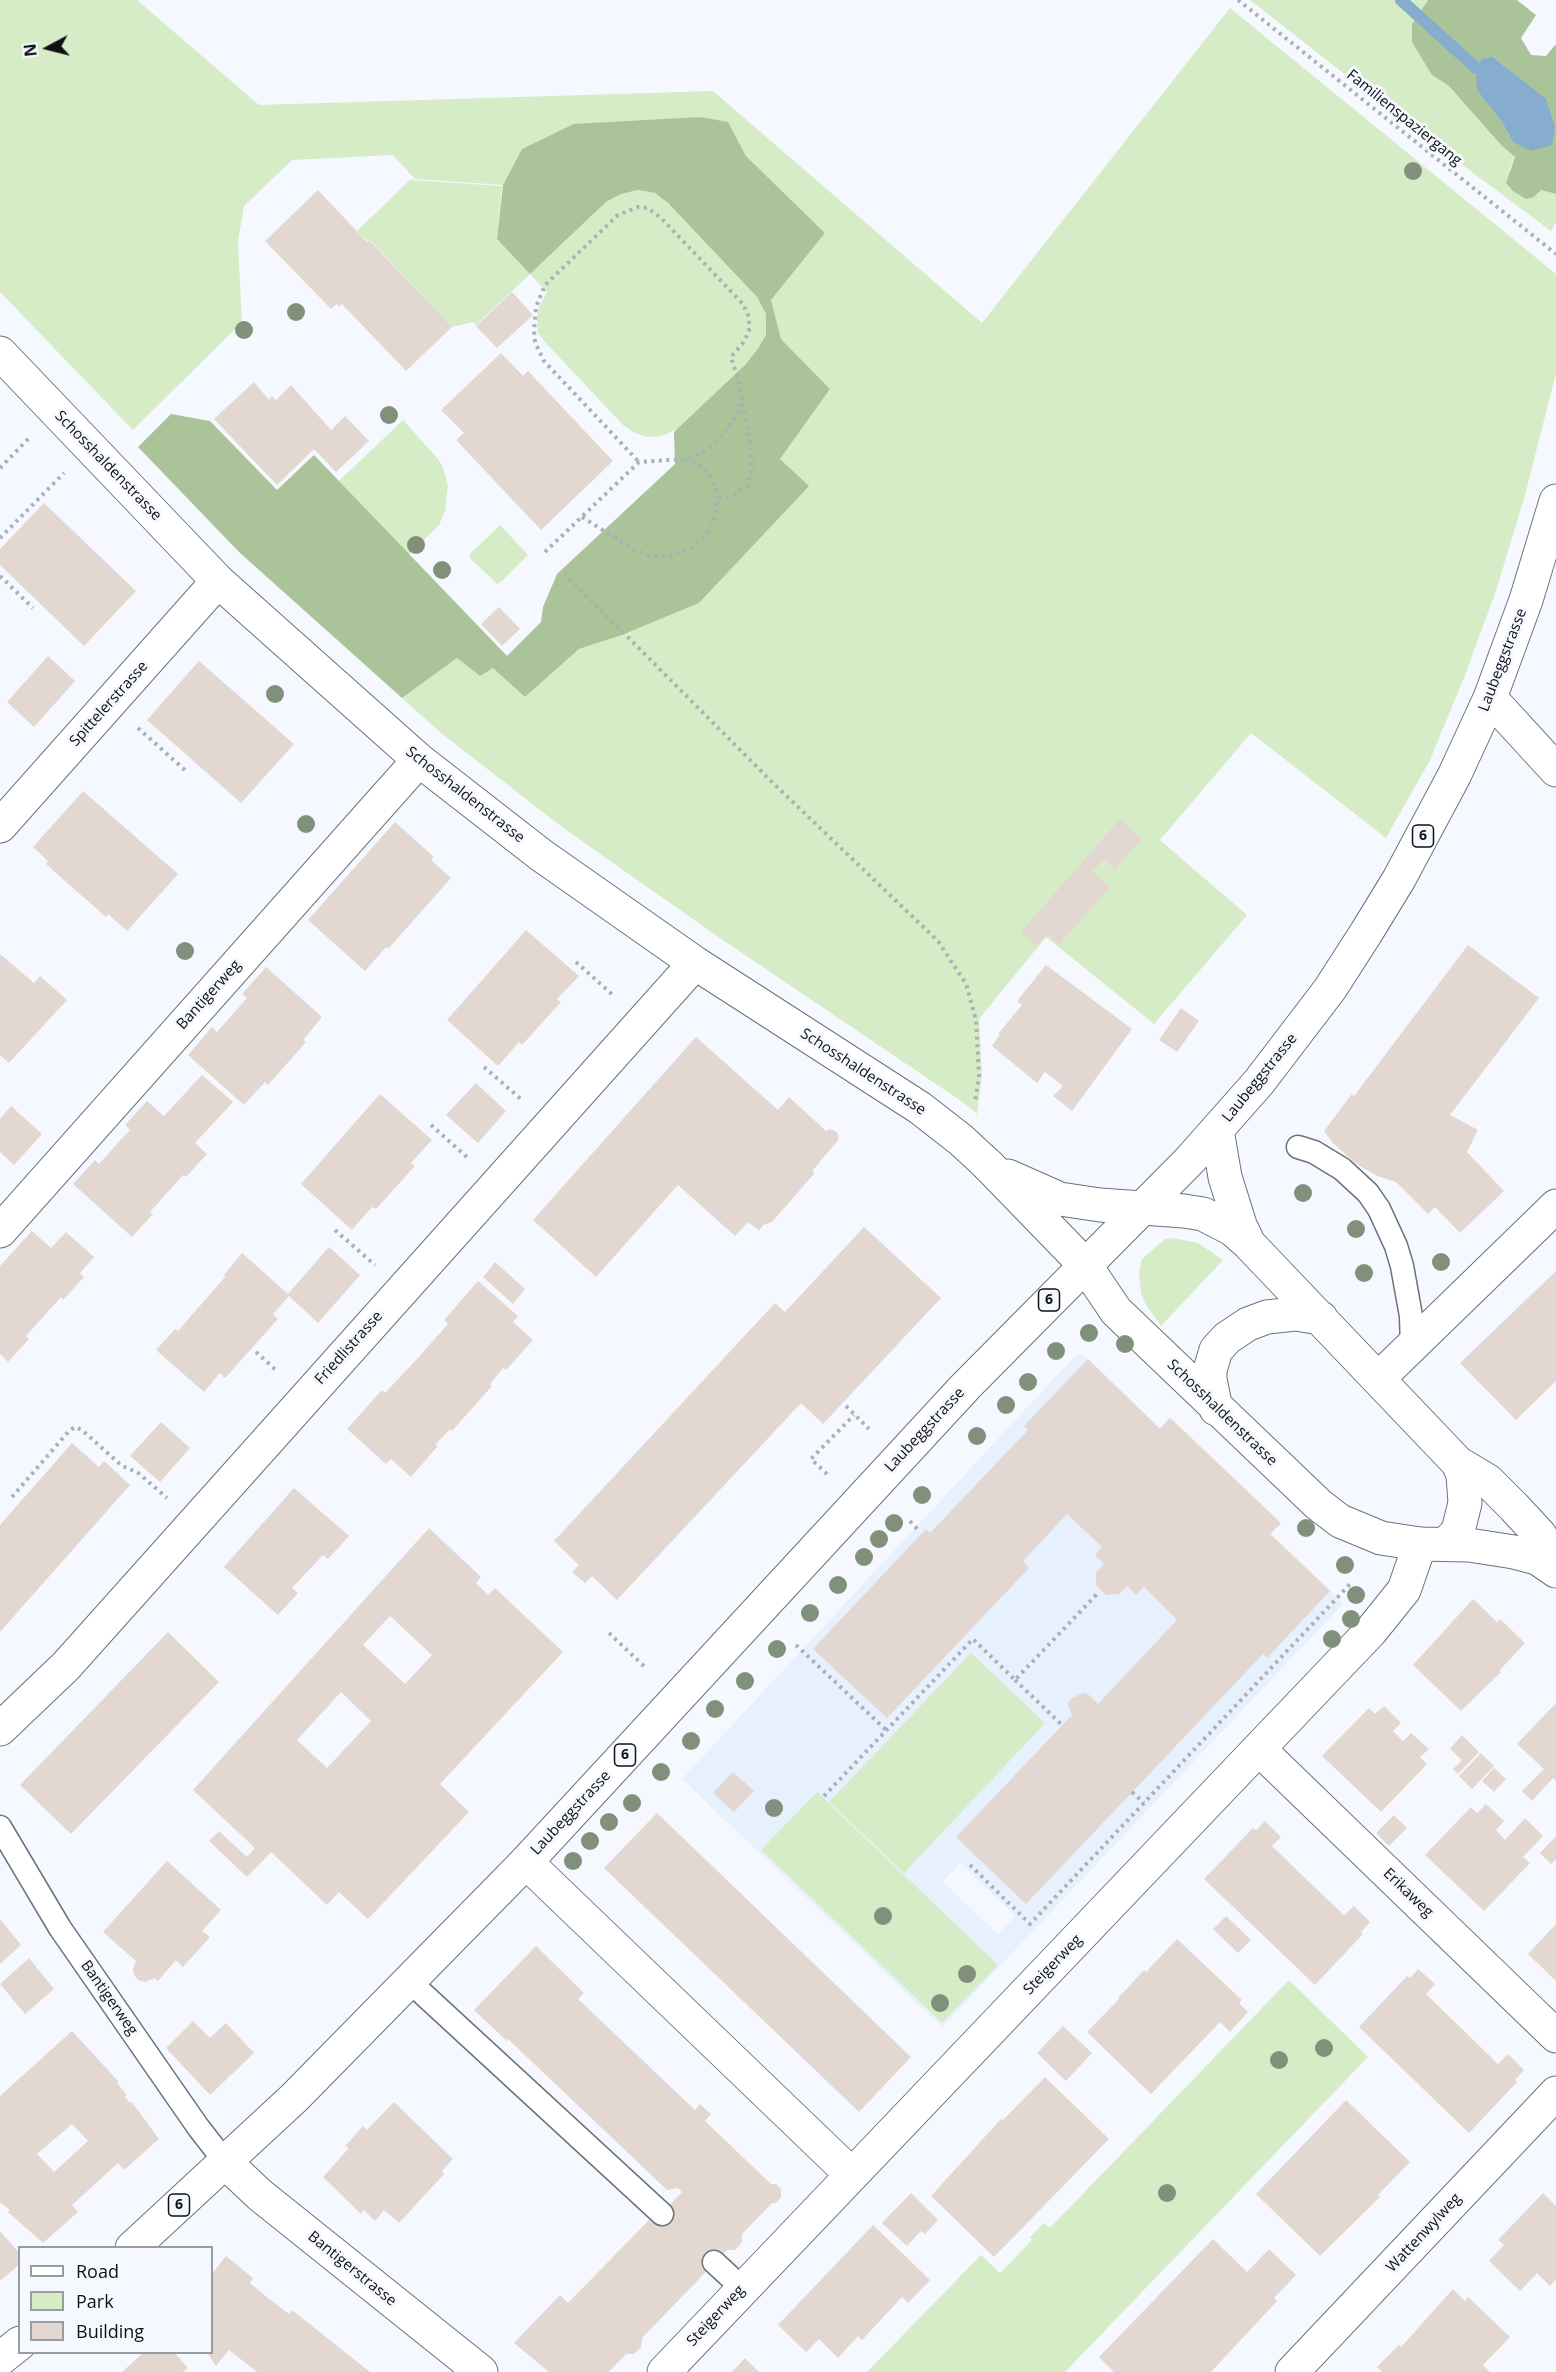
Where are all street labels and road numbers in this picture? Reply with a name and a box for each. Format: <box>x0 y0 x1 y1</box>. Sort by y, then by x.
street label: Familienspaziergang <box>1343 66 1465 170</box>
street label: Schosshaldenstrasse <box>51 407 165 525</box>
street label: Laubeggstrasse <box>1475 606 1531 714</box>
street label: Spittelerstrasse <box>66 658 152 750</box>
street label: Schosshaldenstrasse <box>402 743 528 847</box>
road number: 6 <box>1412 825 1434 847</box>
street label: Bantigerweg <box>173 957 245 1033</box>
street label: Schosshaldenstrasse <box>797 1025 929 1119</box>
street label: Laubeggstrasse <box>1219 1030 1301 1126</box>
road number: 6 <box>1038 1289 1060 1311</box>
street label: Friedlistrasse <box>311 1308 387 1388</box>
street label: Schosshaldenstrasse <box>1163 1356 1281 1470</box>
street label: Laubeggstrasse <box>881 1384 969 1476</box>
road number: 6 <box>614 1744 636 1766</box>
street label: Laubeggstrasse <box>527 1767 615 1859</box>
street label: Erikaweg <box>1379 1865 1437 1921</box>
street label: Steigerweg <box>1020 1931 1086 1999</box>
street label: Bantigerweg <box>77 1957 141 2039</box>
street label: Wattenwylweg <box>1383 2190 1465 2276</box>
road number: 6 <box>168 2194 190 2216</box>
street label: Bantigerstrasse <box>304 2228 400 2310</box>
street label: Steigerweg <box>683 2282 749 2350</box>

